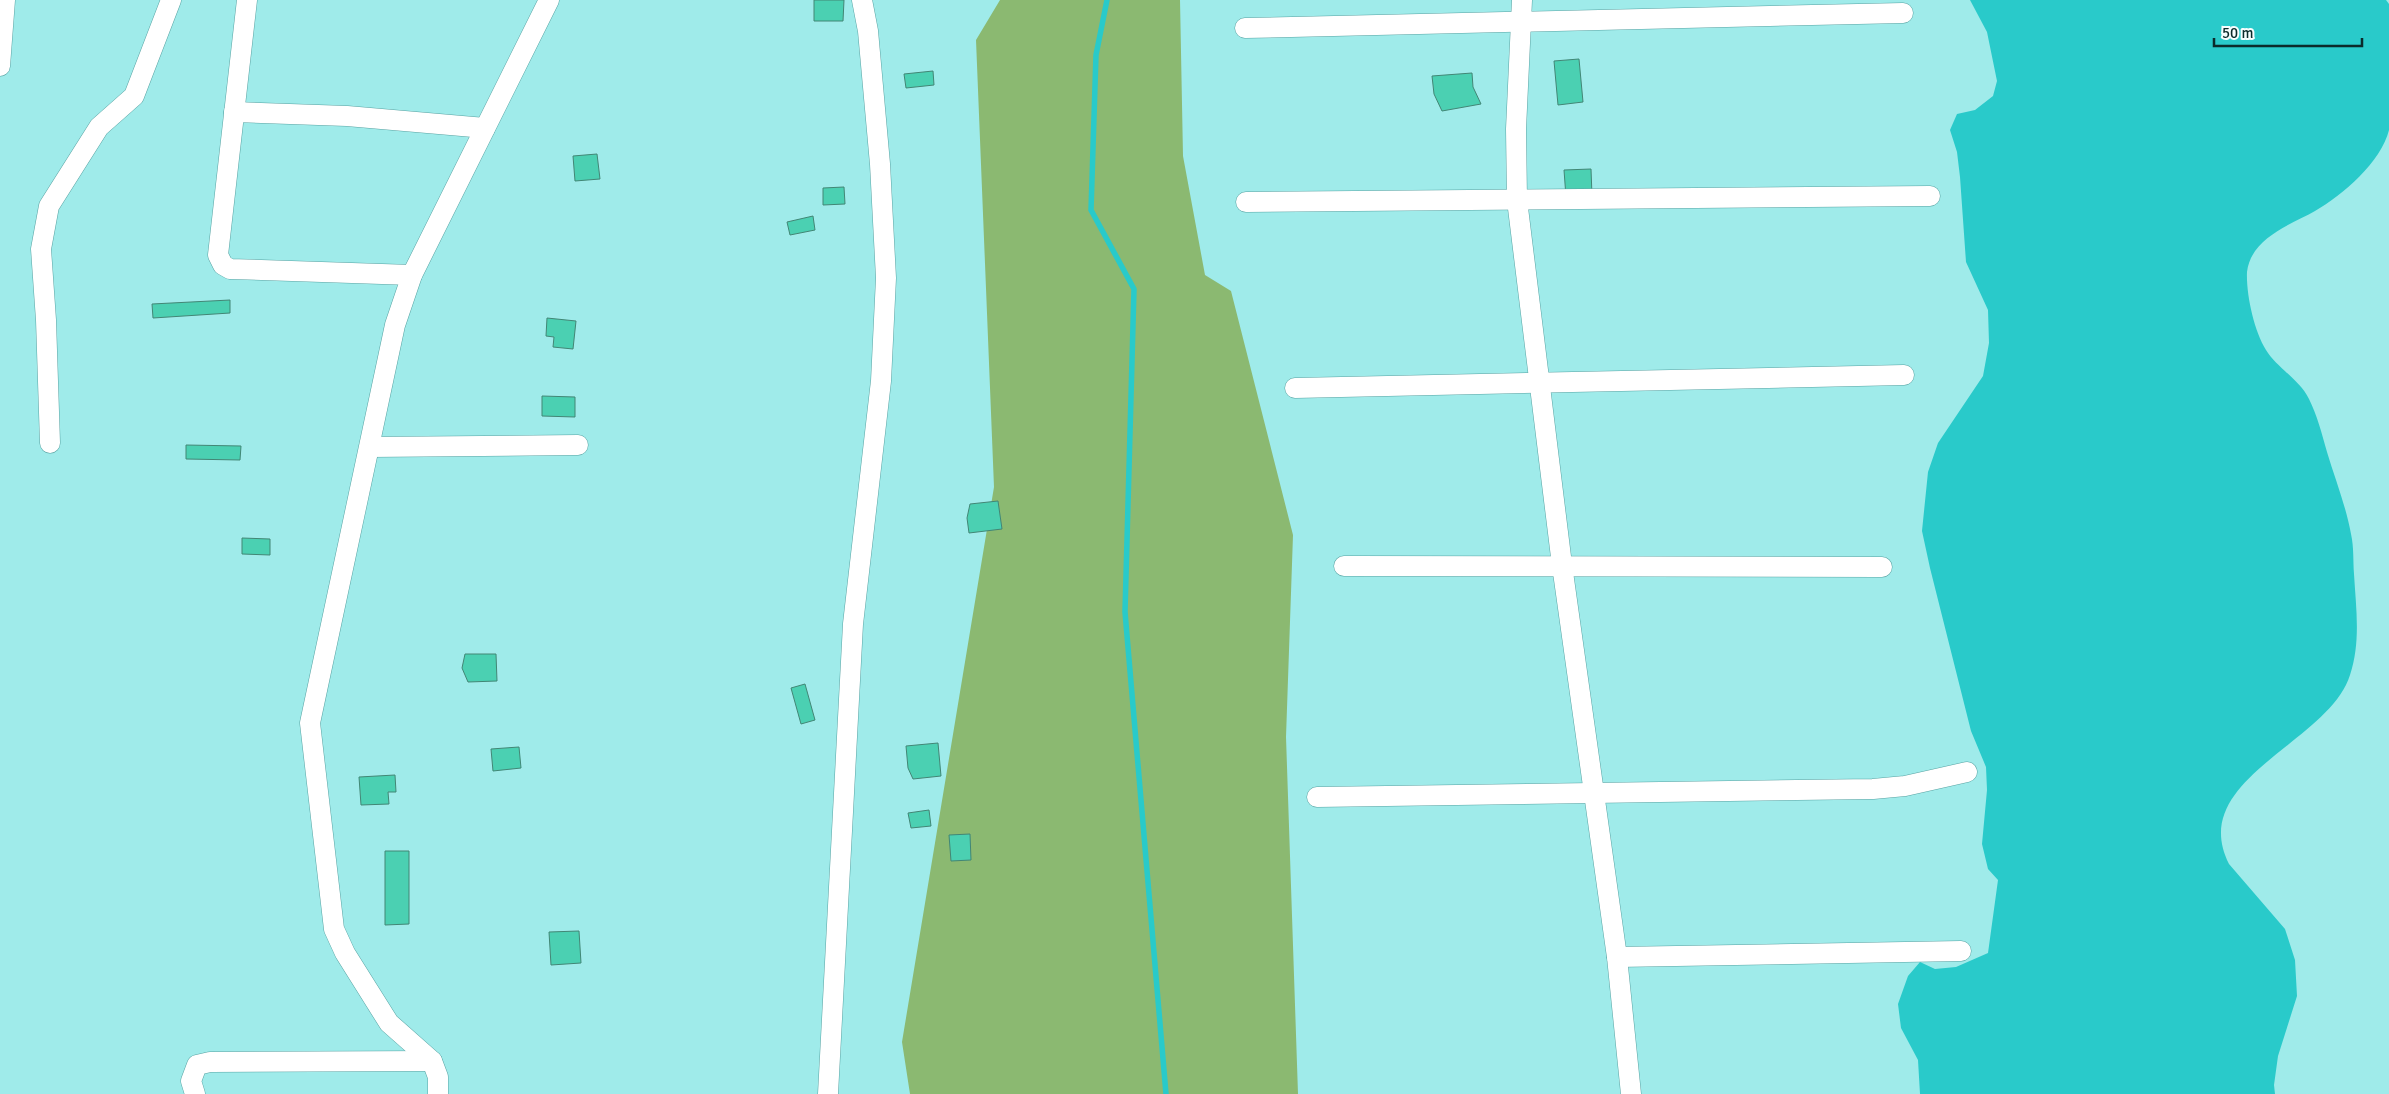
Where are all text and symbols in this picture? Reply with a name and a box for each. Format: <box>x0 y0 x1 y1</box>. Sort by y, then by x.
scale bar <box>2214 15 2362 47</box>
text: 50 m <box>2222 24 2253 42</box>

